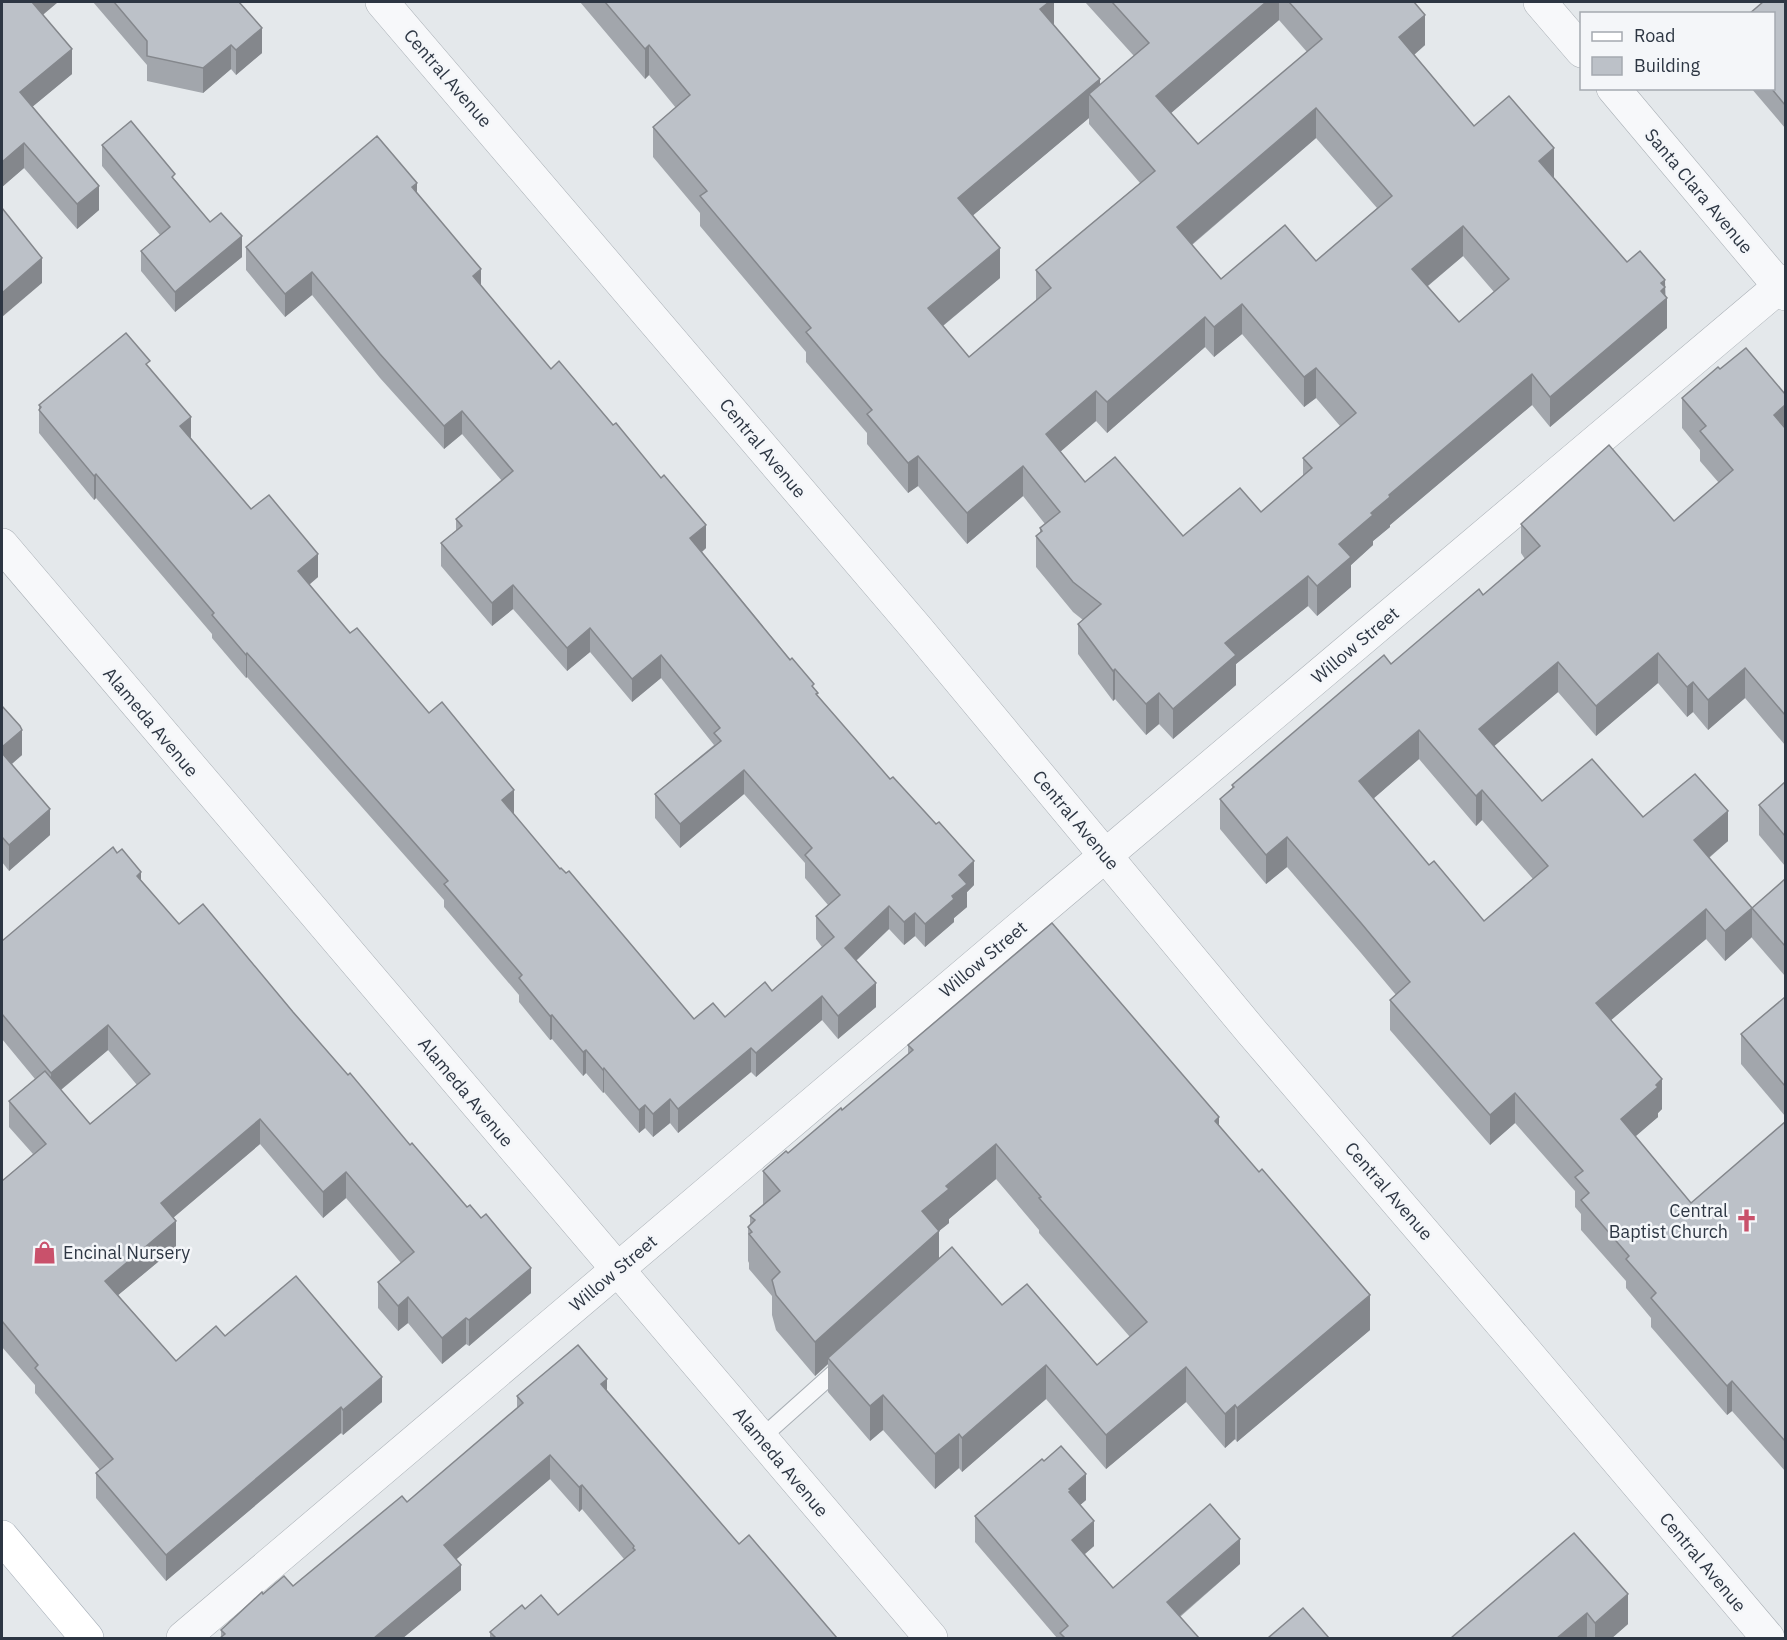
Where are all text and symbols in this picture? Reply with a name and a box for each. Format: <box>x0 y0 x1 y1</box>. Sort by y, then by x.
legend <box>1580 12 1775 90</box>
street label: Central Avenue <box>399 24 497 132</box>
text: Road <box>1634 24 1675 47</box>
text: Building <box>1634 54 1701 77</box>
street label: Santa Clara Avenue <box>1640 124 1758 258</box>
street label: Central Avenue <box>715 393 811 503</box>
street label: Willow Street <box>1306 602 1404 688</box>
street label: Alameda Avenue <box>98 662 204 782</box>
street label: Central Avenue <box>1028 765 1124 875</box>
street label: Willow Street <box>934 916 1032 1002</box>
street label: Alameda Avenue <box>413 1032 519 1152</box>
street label: Central Avenue <box>1340 1137 1438 1245</box>
place label: Central Baptist Church <box>1609 1199 1728 1243</box>
church icon: Central Baptist Church <box>1733 1207 1759 1233</box>
street label: Willow Street <box>564 1230 662 1316</box>
shop icon: Encinal Nursery <box>32 1239 58 1265</box>
place label: Encinal Nursery <box>63 1241 190 1264</box>
street label: Alameda Avenue <box>728 1402 834 1522</box>
street label: Central Avenue <box>1655 1507 1751 1617</box>

